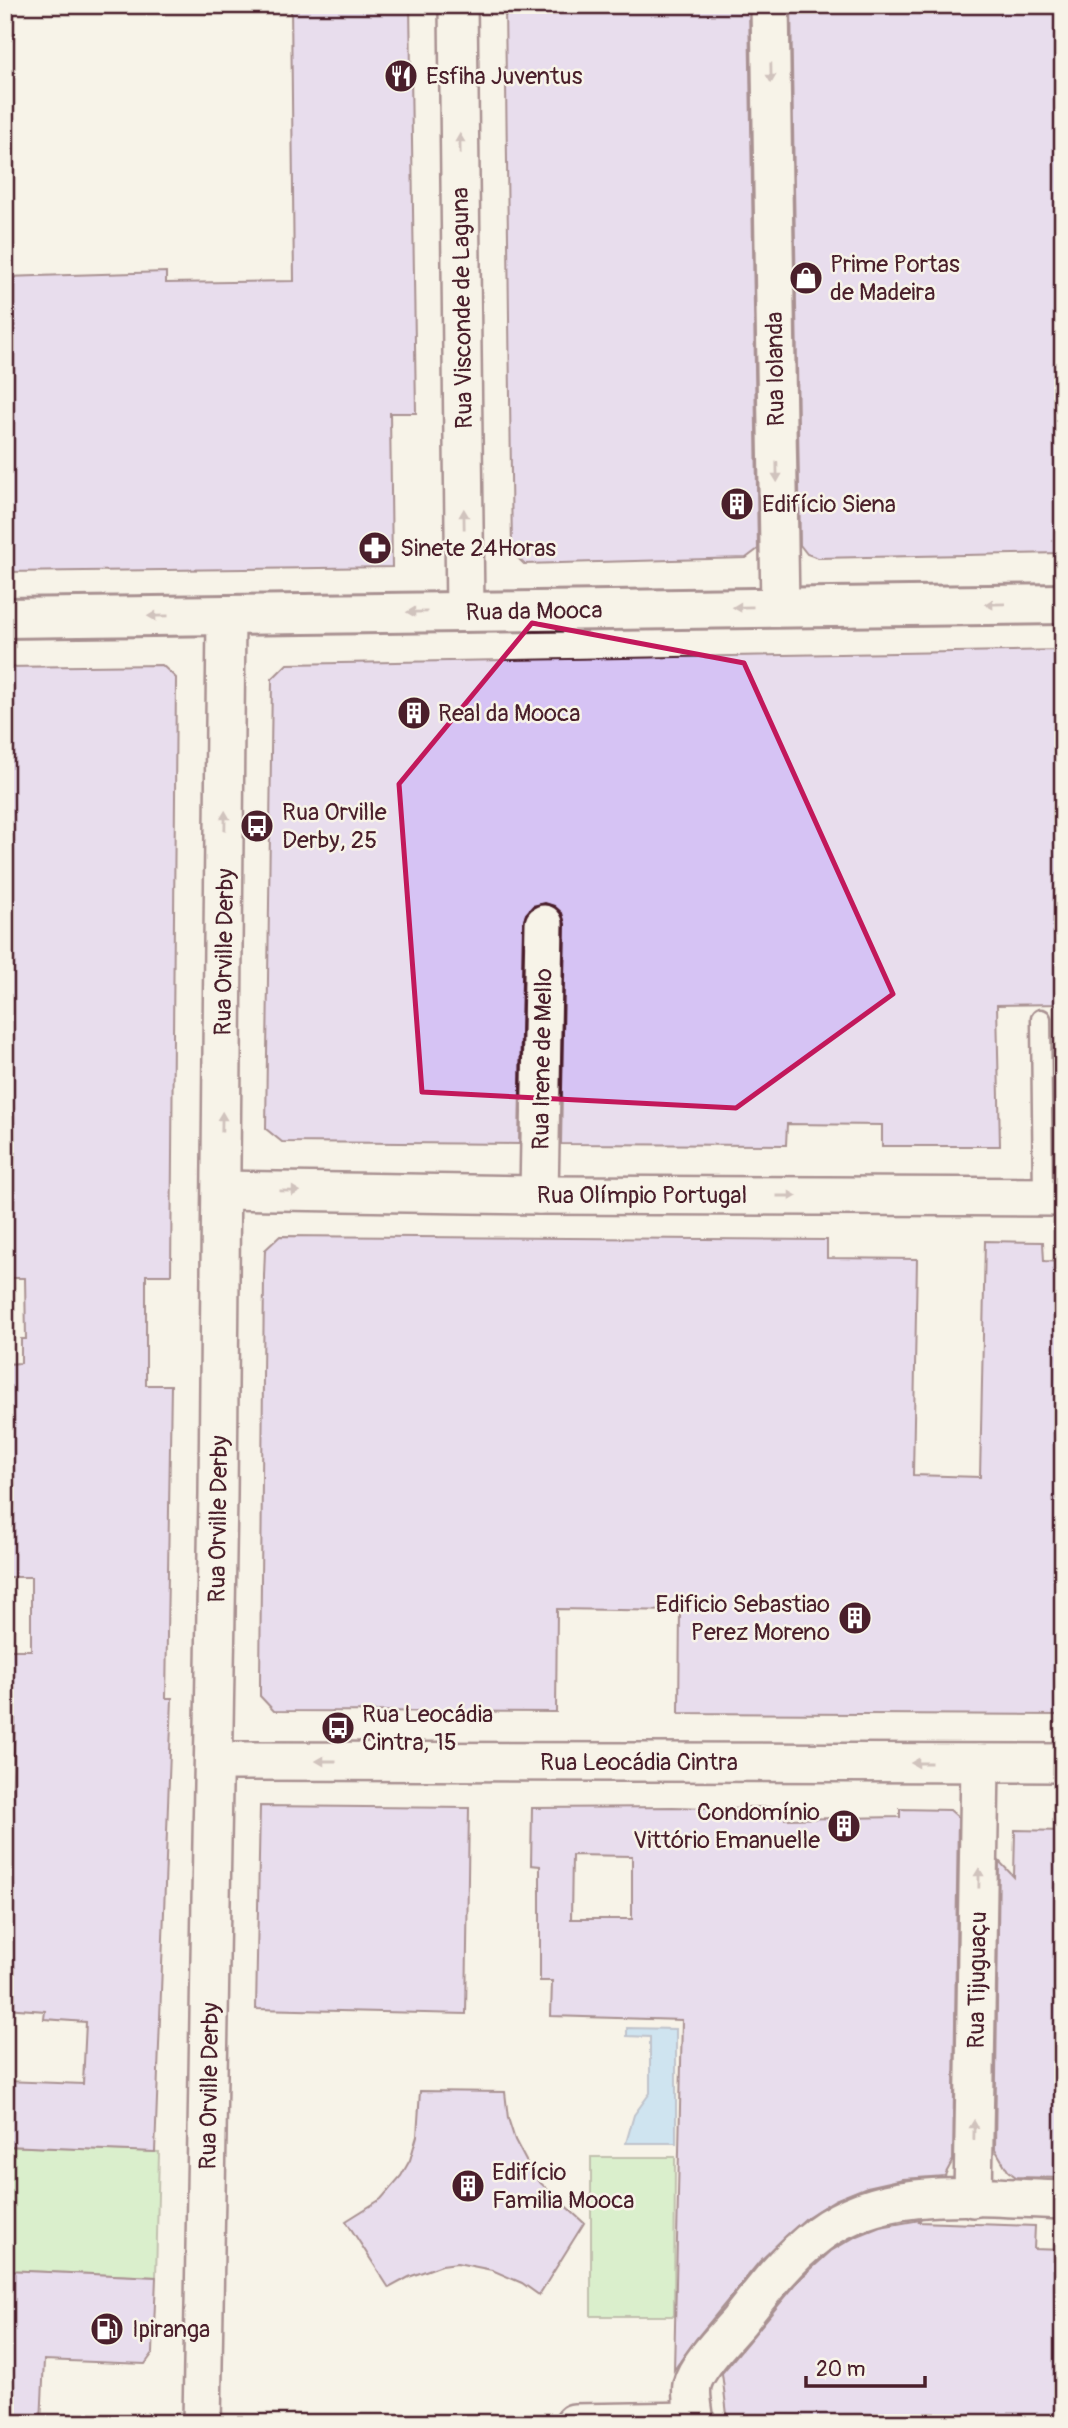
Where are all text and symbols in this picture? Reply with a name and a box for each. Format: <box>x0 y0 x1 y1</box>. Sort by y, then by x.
restaurant icon: Esfiha Juventus <box>382 57 420 95</box>
place label: Esfiha Juventus <box>426 62 583 91</box>
one-way arrow <box>765 63 777 85</box>
one-way arrow <box>454 133 466 155</box>
street label: Rua Visconde de Laguna <box>446 187 479 429</box>
place label: Prime Portas de Madeira <box>830 250 960 307</box>
shop icon: Prime Portas de Madeira <box>787 259 825 297</box>
street label: Rua Iolanda <box>760 311 791 427</box>
one-way arrow <box>771 462 782 484</box>
building icon: Edifício Siena <box>718 485 756 523</box>
place label: Edifício Siena <box>762 490 896 519</box>
one-way arrow <box>458 508 470 530</box>
pharmacy icon: Sinete 24Horas <box>356 529 394 567</box>
place label: Sinete 24Horas <box>400 534 556 563</box>
street label: Rua da Mooca <box>465 596 603 627</box>
one-way arrow <box>983 599 1005 610</box>
one-way arrow <box>731 602 753 613</box>
one-way arrow <box>406 606 428 618</box>
one-way arrow <box>147 610 169 622</box>
building icon: Real da Mooca <box>395 694 433 732</box>
place label: Real da Mooca <box>438 699 580 728</box>
place label: Rua Orville Derby, 25 <box>282 798 387 855</box>
bus stop icon: Rua Orville Derby, 25 <box>238 807 276 845</box>
one-way arrow <box>219 809 231 831</box>
street label: Rua Orville Derby <box>209 868 240 1036</box>
street label: Rua Irene de Mello <box>526 968 559 1150</box>
one-way arrow <box>216 1110 228 1132</box>
street label: Rua Olímpio Portugal <box>537 1181 747 1210</box>
one-way arrow <box>279 1185 301 1196</box>
one-way arrow <box>776 1190 798 1202</box>
street label: Rua Orville Derby <box>203 1435 234 1603</box>
place label: Edificio Sebastiao Perez Moreno <box>655 1590 830 1647</box>
building icon: Edificio Sebastiao Perez Moreno <box>836 1599 874 1637</box>
place label: Rua Leocádia Cintra, 15 <box>362 1700 493 1757</box>
bus stop icon: Rua Leocádia Cintra, 15 <box>319 1709 357 1747</box>
street label: Rua Leocádia Cintra <box>540 1748 738 1777</box>
one-way arrow <box>315 1755 337 1767</box>
one-way arrow <box>910 1757 932 1769</box>
place label: Condomínio Vittório Emanuelle <box>633 1798 820 1855</box>
building icon: Condomínio Vittório Emanuelle <box>825 1807 863 1845</box>
one-way arrow <box>973 1867 984 1889</box>
street label: Rua Tijuguaçu <box>962 1911 993 2049</box>
street label: Rua Orville Derby <box>194 2002 225 2170</box>
one-way arrow <box>968 2118 980 2140</box>
place label: Edifício Familia Mooca <box>492 2158 635 2215</box>
building icon: Edifício Familia Mooca <box>449 2167 487 2205</box>
fuel station icon: Ipiranga <box>88 2310 126 2348</box>
place label: Ipiranga <box>132 2315 210 2344</box>
scale bar <box>806 2344 925 2388</box>
text: 20 m <box>816 2356 865 2383</box>

